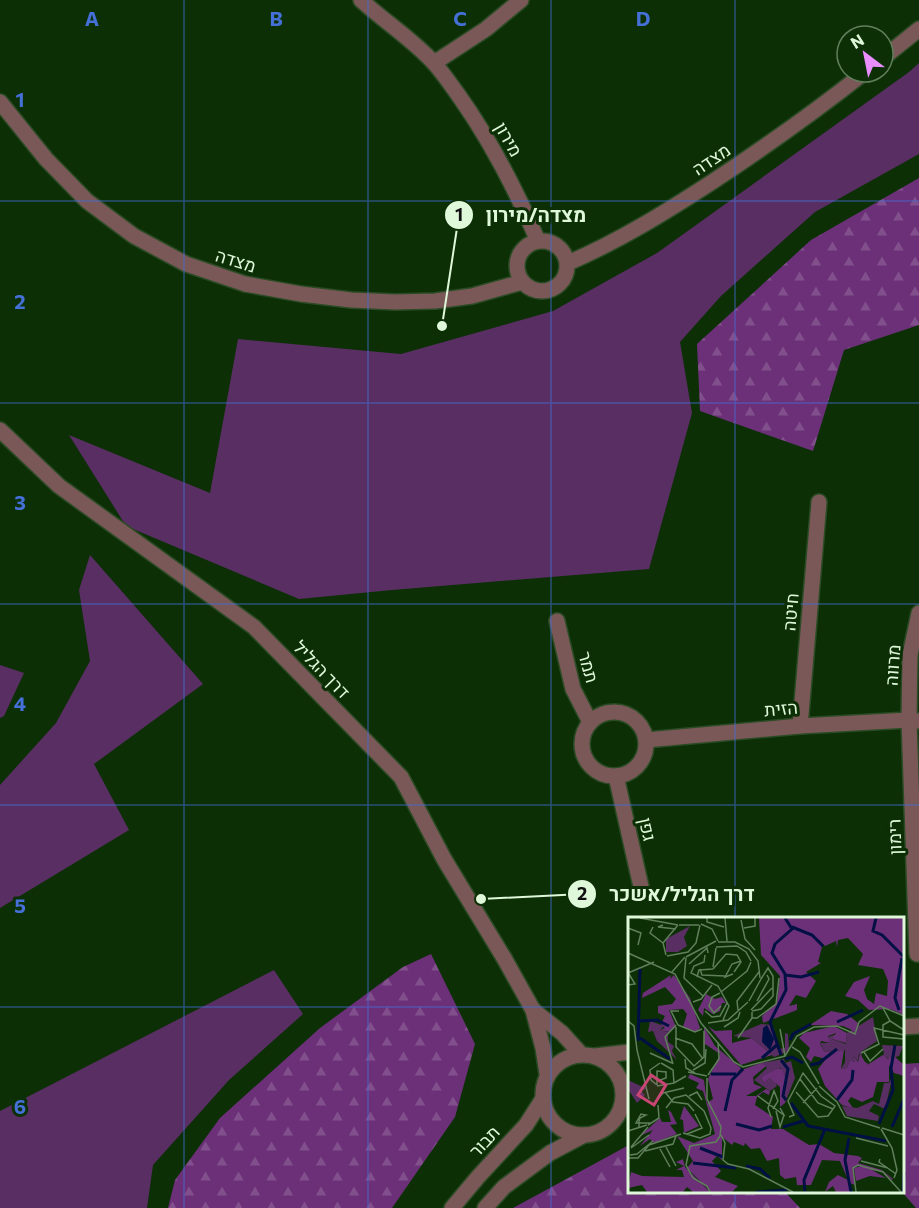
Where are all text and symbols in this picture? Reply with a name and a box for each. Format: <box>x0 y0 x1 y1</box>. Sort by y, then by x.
text: A <box>85 6 99 30</box>
text: B <box>269 6 283 30</box>
text: C <box>453 6 467 30</box>
text: D <box>636 6 650 30</box>
north arrow <box>835 24 895 84</box>
text: N <box>847 30 867 52</box>
text: 1 <box>15 87 25 111</box>
street label: מירון <box>490 118 528 160</box>
street label: מצדה <box>688 138 734 180</box>
callout: מצדה/מירון <box>444 196 599 234</box>
text: מצדה/מירון <box>486 202 586 226</box>
text: 1 <box>455 203 463 225</box>
street label: מצדה <box>213 243 259 277</box>
text: 2 <box>14 289 26 313</box>
text: 3 <box>14 490 26 514</box>
street label: חיטה <box>777 592 803 632</box>
street label: דרך הגליל <box>289 635 355 703</box>
street label: מרווה <box>880 644 904 686</box>
street label: תמר <box>574 649 604 685</box>
text: 4 <box>14 691 26 715</box>
street label: הזית <box>763 696 799 720</box>
street label: גפן <box>635 815 661 843</box>
street label: רימון <box>882 819 906 855</box>
callout: דרך הגליל/אשכר <box>567 875 767 913</box>
text: דרך הגליל/אשכר <box>609 881 755 905</box>
text: 2 <box>577 882 587 904</box>
text: 5 <box>14 893 26 917</box>
inset map <box>628 917 904 1193</box>
text: 6 <box>14 1094 26 1118</box>
street label: תבור <box>464 1121 504 1161</box>

